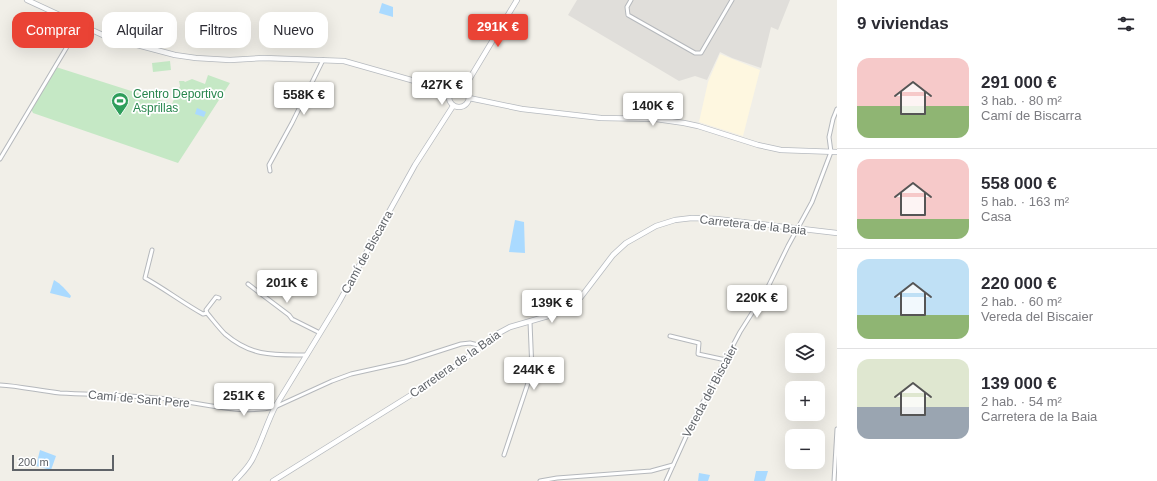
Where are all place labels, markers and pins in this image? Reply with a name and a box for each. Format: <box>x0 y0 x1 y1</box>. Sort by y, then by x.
pin: 291K € <box>465 14 531 48</box>
pin: 427K € <box>409 72 475 106</box>
pin: 558K € <box>271 82 337 116</box>
place label: Centro Deportivo Asprillas <box>133 87 224 115</box>
sports icon: Centro Deportivo Asprillas <box>110 91 130 116</box>
pin: 140K € <box>620 93 686 127</box>
pin: 201K € <box>254 270 320 304</box>
pin: 220K € <box>724 285 790 319</box>
pin: 139K € <box>519 290 585 324</box>
pin: 244K € <box>501 357 567 391</box>
pin: 251K € <box>211 383 277 417</box>

